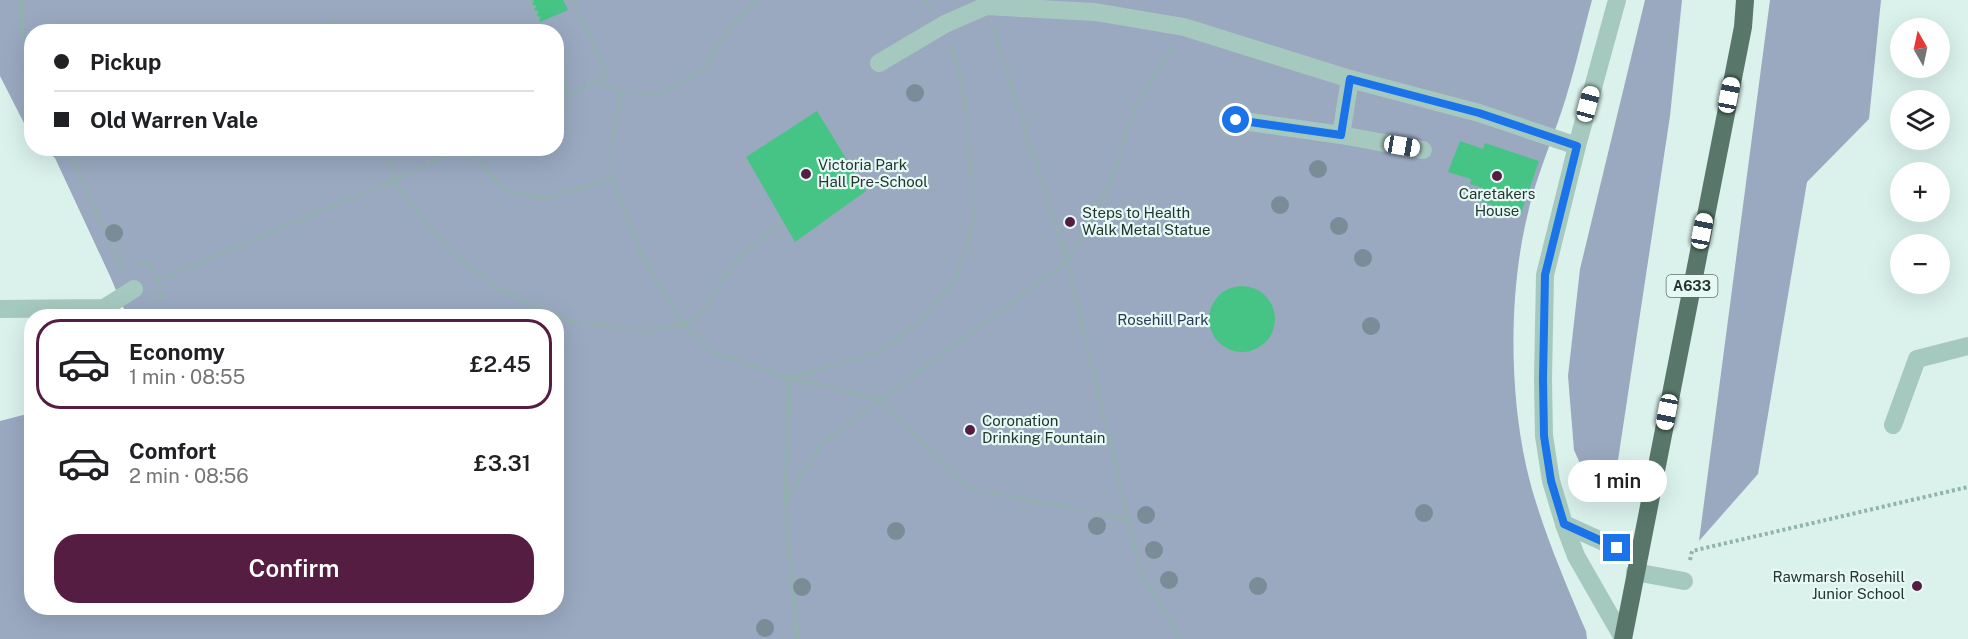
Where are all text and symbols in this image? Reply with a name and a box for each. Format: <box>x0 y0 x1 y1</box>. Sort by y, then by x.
north arrow <box>1890 18 1950 78</box>
map controls <box>1890 18 1950 294</box>
text: Pickup <box>90 49 161 75</box>
car <box>1717 76 1741 114</box>
car <box>1575 84 1601 124</box>
button: layers <box>1890 90 1950 150</box>
route start <box>1222 106 1249 133</box>
text: Old Warren Vale <box>90 107 258 133</box>
car <box>1383 134 1421 158</box>
place label: Victoria Park Hall Pre-School <box>818 156 928 190</box>
button: + <box>1890 162 1950 222</box>
marker: Victoria Park Hall Pre-School <box>799 167 813 181</box>
marker: Caretakers House <box>1490 169 1504 183</box>
place label: Caretakers House <box>1459 185 1535 219</box>
place label: Steps to Health Walk Metal Statue <box>1082 204 1211 238</box>
car <box>1690 212 1714 250</box>
marker: Steps to Health Walk Metal Statue <box>1063 215 1077 229</box>
button: − <box>1890 234 1950 294</box>
road number: A633 <box>1666 275 1718 297</box>
park label: Rosehill Park <box>1117 311 1209 328</box>
icon: car <box>57 337 111 391</box>
text: Economy <box>129 339 225 365</box>
text: £2.45 <box>470 351 531 377</box>
text: 1 min · 08:55 <box>129 365 245 389</box>
car <box>1655 393 1679 431</box>
place label: Coronation Drinking Fountain <box>982 412 1105 446</box>
marker: Coronation Drinking Fountain <box>963 423 977 437</box>
icon: car <box>57 436 111 490</box>
text: Comfort <box>129 438 216 464</box>
text: £3.31 <box>474 450 531 476</box>
callout: 1 min <box>1568 461 1666 503</box>
text: 2 min · 08:56 <box>129 464 249 488</box>
text: 1 min <box>1594 469 1641 493</box>
button: Confirm <box>54 534 534 603</box>
route end <box>1603 534 1630 561</box>
place label: Rawmarsh Rosehill Junior School <box>1773 568 1905 602</box>
marker: Rawmarsh Rosehill Junior School <box>1910 579 1924 593</box>

